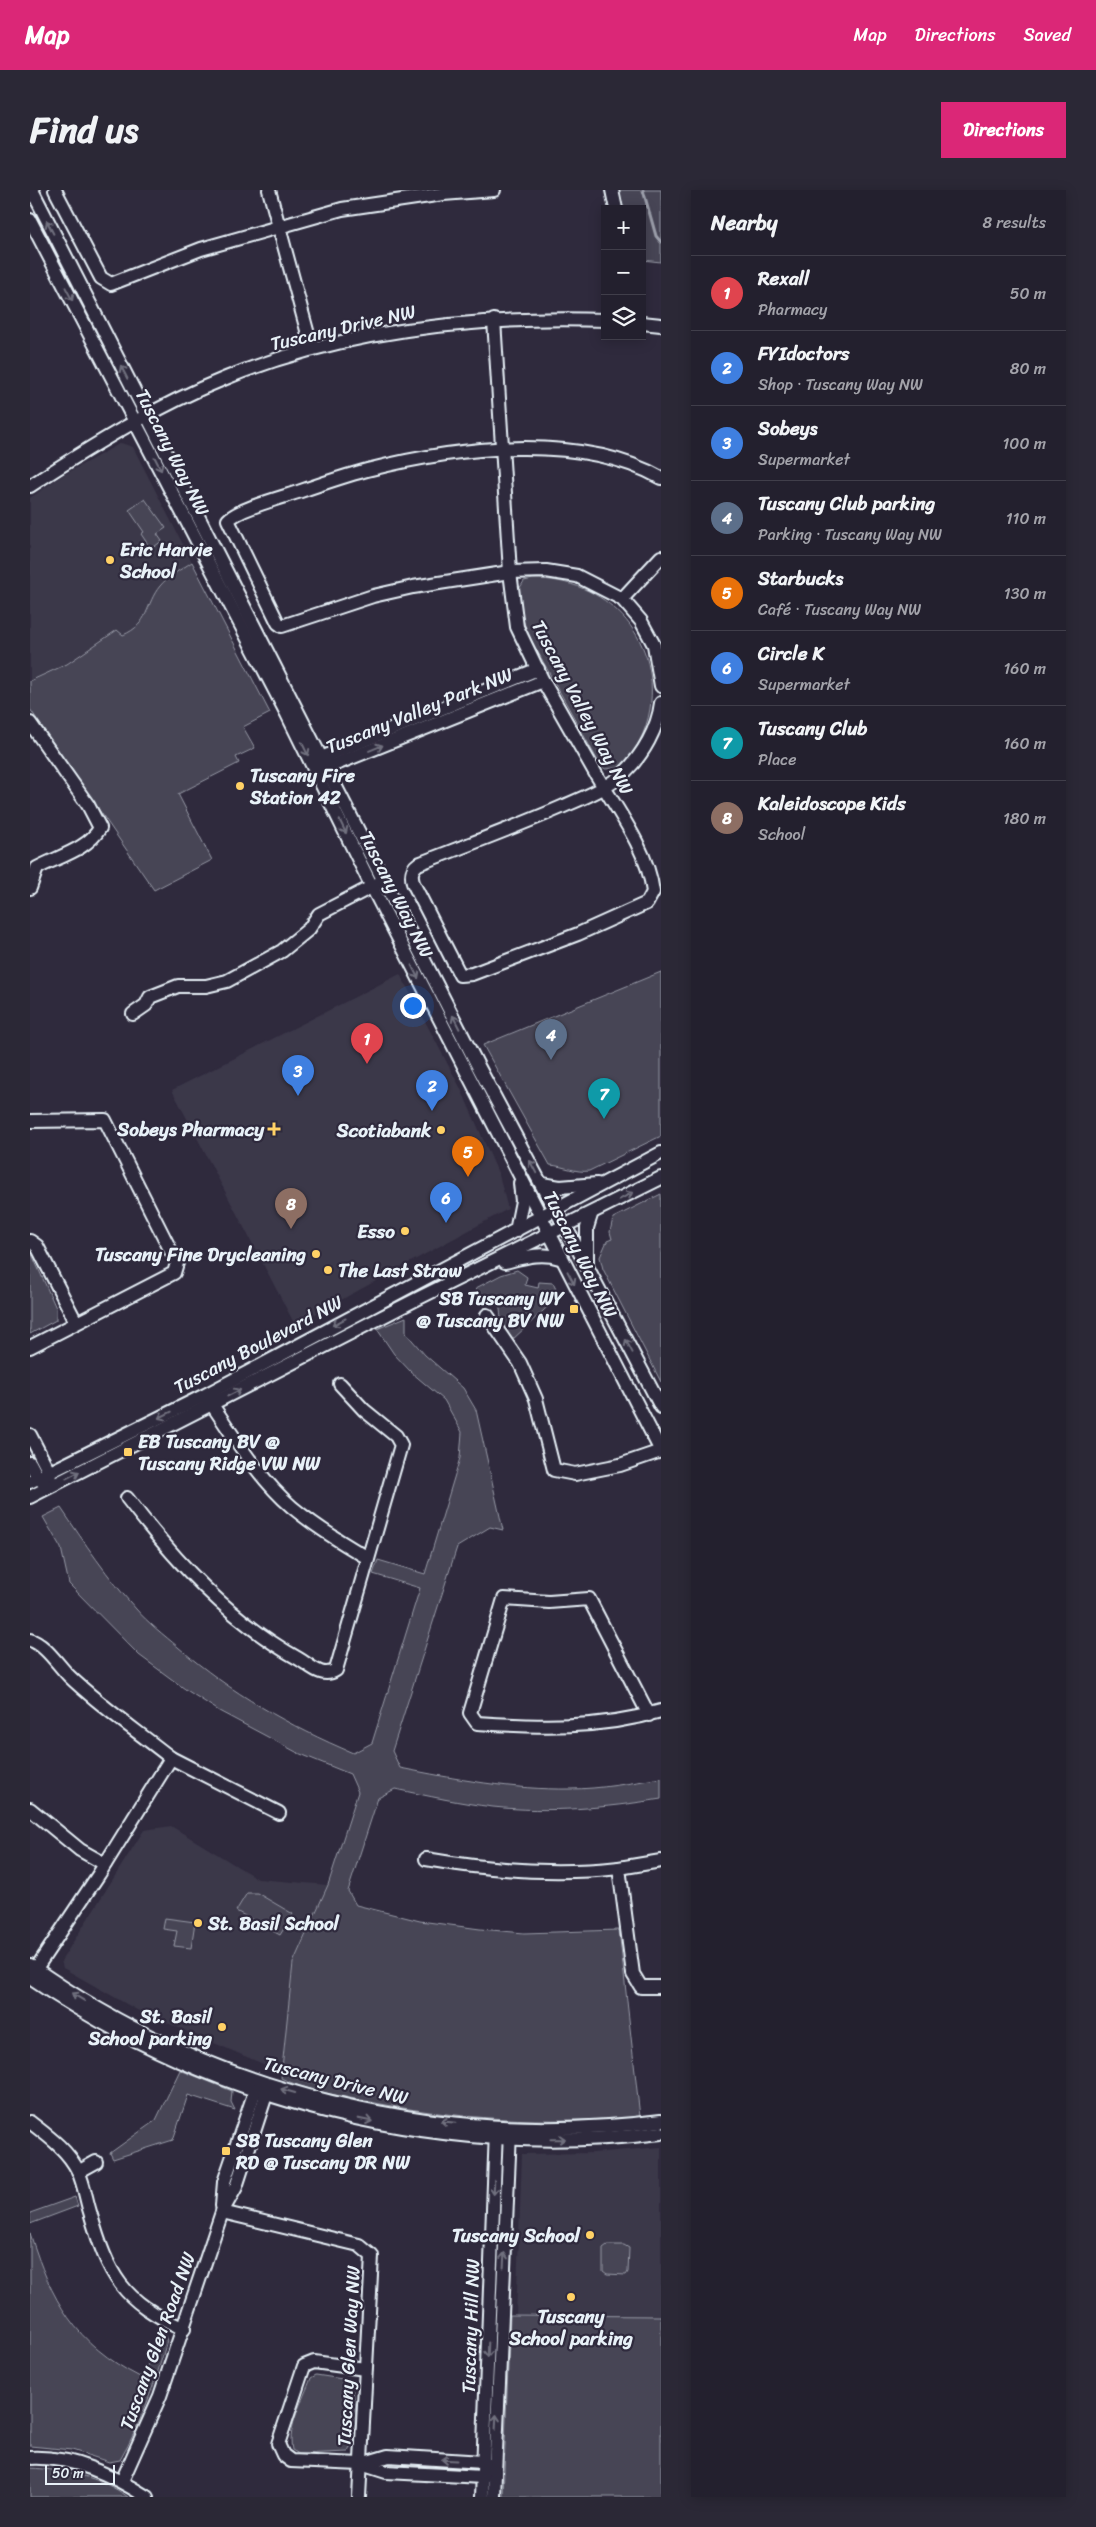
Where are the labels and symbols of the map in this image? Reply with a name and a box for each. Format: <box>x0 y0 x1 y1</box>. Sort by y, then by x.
one-way arrow <box>45 220 54 235</box>
one-way arrow <box>65 286 74 301</box>
street label: Tuscany Drive NW <box>267 295 419 360</box>
one-way arrow <box>119 365 128 380</box>
street label: Tuscany Way NW <box>126 383 219 522</box>
one-way arrow <box>153 457 163 472</box>
place label: Eric Harvie School <box>119 533 213 588</box>
marker: Eric Harvie School <box>104 554 116 566</box>
street label: Tuscany Valley Way NW <box>522 614 643 801</box>
street label: Tuscany Valley Park NW <box>321 658 518 763</box>
one-way arrow <box>300 741 310 756</box>
one-way arrow <box>368 743 383 753</box>
place label: Tuscany Fire Station 42 <box>249 759 355 814</box>
marker: Tuscany Fire Station 42 <box>234 780 246 792</box>
one-way arrow <box>338 819 348 834</box>
street label: Tuscany Way NW <box>350 825 443 964</box>
one-way arrow <box>411 964 420 979</box>
your location <box>400 993 426 1019</box>
one-way arrow <box>451 1015 461 1030</box>
pin: 4 <box>535 1019 567 1060</box>
pin: 1 <box>351 1023 383 1064</box>
pin: 3 <box>282 1055 314 1096</box>
pin: 2 <box>416 1070 448 1111</box>
pin: 7 <box>588 1078 620 1119</box>
place label: Sobeys Pharmacy <box>116 1113 265 1146</box>
place label: Scotiabank <box>336 1114 432 1147</box>
marker: Sobeys Pharmacy <box>268 1123 280 1135</box>
marker: Scotiabank <box>435 1124 447 1136</box>
pin: 5 <box>452 1136 484 1177</box>
one-way arrow <box>528 1160 537 1175</box>
pin: 6 <box>430 1182 462 1223</box>
street label: Tuscany Way NW <box>534 1185 627 1324</box>
pin: 8 <box>275 1188 307 1229</box>
one-way arrow <box>618 1191 633 1200</box>
place label: Esso <box>357 1215 395 1248</box>
marker: Esso <box>399 1225 411 1237</box>
place label: Tuscany Fine Drycleaning <box>95 1238 306 1271</box>
marker: Tuscany Fine Drycleaning <box>310 1248 322 1260</box>
place label: The Last Straw <box>338 1254 463 1287</box>
marker: The Last Straw <box>322 1264 334 1276</box>
one-way arrow <box>567 1270 576 1285</box>
place label: SB Tuscany WY @ Tuscany BV NW <box>416 1282 565 1337</box>
street label: Tuscany Boulevard NW <box>168 1286 349 1403</box>
marker: SB Tuscany WY @ Tuscany BV NW <box>568 1303 580 1315</box>
one-way arrow <box>332 1317 347 1327</box>
one-way arrow <box>624 1339 633 1354</box>
one-way arrow <box>226 1388 241 1398</box>
one-way arrow <box>158 1411 173 1420</box>
place label: EB Tuscany BV @ Tuscany Ridge VW NW <box>138 1425 322 1480</box>
marker: EB Tuscany BV @ Tuscany Ridge VW NW <box>122 1446 134 1458</box>
one-way arrow <box>66 1470 81 1480</box>
place label: St. Basil School <box>207 1907 340 1940</box>
marker: St. Basil School <box>192 1917 204 1929</box>
one-way arrow <box>72 1991 86 2001</box>
place label: St. Basil School parking <box>87 2000 213 2055</box>
marker: St. Basil School parking <box>216 2021 228 2033</box>
street label: Tuscany Drive NW <box>260 2047 412 2114</box>
one-way arrow <box>281 2085 297 2095</box>
one-way arrow <box>356 2116 372 2125</box>
one-way arrow <box>440 2117 456 2127</box>
place label: SB Tuscany Glen RD @ Tuscany DR NW <box>235 2124 411 2179</box>
one-way arrow <box>550 2135 566 2144</box>
marker: SB Tuscany Glen RD @ Tuscany DR NW <box>220 2145 232 2157</box>
one-way arrow <box>489 2179 499 2195</box>
place label: Tuscany School <box>452 2219 582 2252</box>
marker: Tuscany School <box>584 2229 596 2241</box>
street label: Tuscany Glen Road NW <box>110 2247 205 2435</box>
one-way arrow <box>499 2252 509 2268</box>
street label: Tuscany Hill NW <box>452 2258 489 2394</box>
street label: Tuscany Glen Way NW <box>327 2265 370 2447</box>
marker: Tuscany School parking <box>565 2291 577 2303</box>
place label: Tuscany School parking <box>508 2300 633 2355</box>
one-way arrow <box>483 2341 492 2357</box>
one-way arrow <box>492 2414 501 2430</box>
one-way arrow <box>441 2455 457 2464</box>
scale bar <box>45 2462 115 2485</box>

